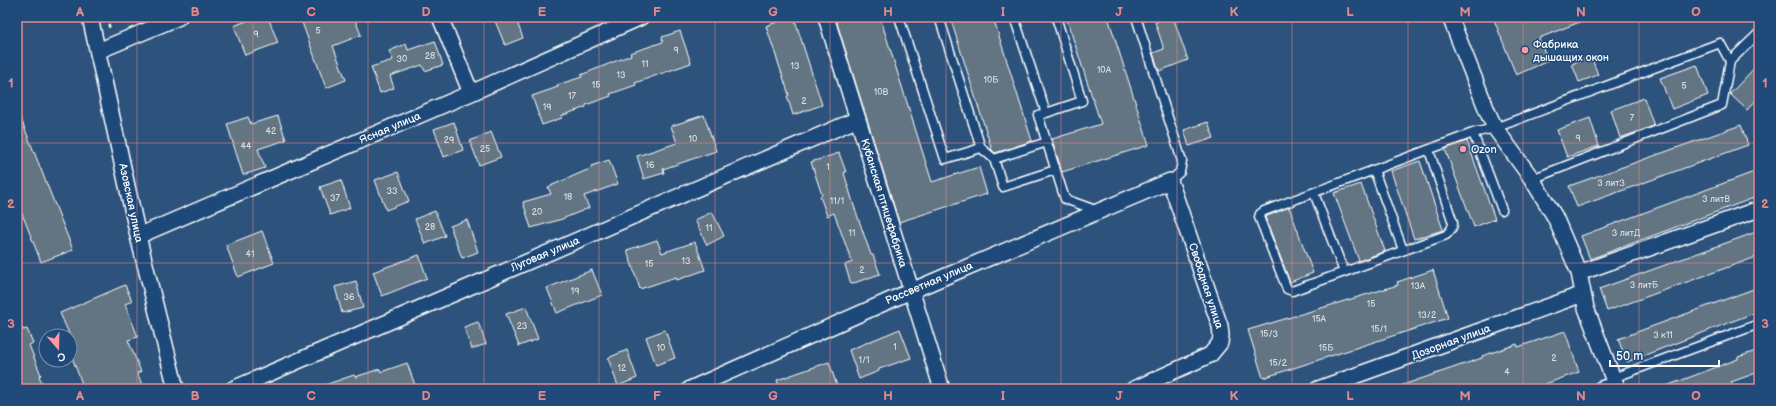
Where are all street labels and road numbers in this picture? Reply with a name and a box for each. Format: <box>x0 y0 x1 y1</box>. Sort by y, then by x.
street label: Ясная улица <box>357 109 423 147</box>
street label: Кубанская птицефабрика <box>858 137 910 269</box>
street label: Азовская улица <box>116 161 146 244</box>
street label: Луговая улица <box>508 233 582 275</box>
street label: Свободная улица <box>1186 242 1226 331</box>
street label: Рассветная улица <box>883 259 975 307</box>
street label: Дозорная улица <box>1410 322 1493 362</box>

